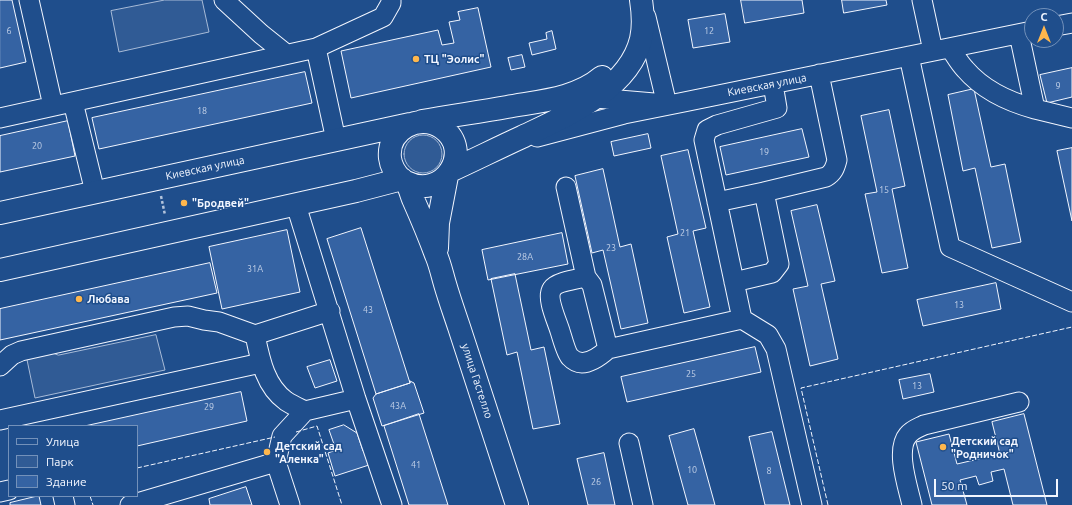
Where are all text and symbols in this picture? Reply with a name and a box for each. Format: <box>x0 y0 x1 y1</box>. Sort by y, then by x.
north arrow <box>1024 8 1064 48</box>
text: С <box>1040 11 1048 23</box>
house number: 6 <box>6 26 12 36</box>
house number: 12 <box>704 26 714 36</box>
place label: ТЦ "Эолис" <box>424 52 484 66</box>
marker: ТЦ "Эолис" <box>411 54 421 64</box>
street label: Киевская улица <box>726 71 808 99</box>
house number: 9 <box>1055 81 1061 91</box>
house number: 18 <box>197 106 207 116</box>
house number: 20 <box>32 141 42 151</box>
house number: 19 <box>759 147 769 157</box>
street label: Киевская улица <box>164 153 246 183</box>
house number: 15 <box>879 185 889 195</box>
place label: "Бродвей" <box>192 196 249 210</box>
marker: "Бродвей" <box>179 198 189 208</box>
house number: 21 <box>680 228 690 238</box>
house number: 23 <box>606 243 616 253</box>
house number: 28А <box>517 252 533 262</box>
house number: 31А <box>247 264 263 274</box>
place label: Любава <box>87 292 130 306</box>
marker: Любава <box>74 294 84 304</box>
house number: 13 <box>954 300 964 310</box>
house number: 43 <box>363 305 373 315</box>
street label: улица Гастелло <box>459 342 495 420</box>
house number: 25 <box>686 369 696 379</box>
house number: 13 <box>912 381 922 391</box>
house number: 43А <box>390 401 406 411</box>
house number: 29 <box>204 402 214 412</box>
legend <box>8 425 138 497</box>
place label: Детский сад "Родничок" <box>951 434 1018 460</box>
text: Улица <box>46 435 79 448</box>
place label: Детский сад "Аленка" <box>275 439 342 465</box>
marker: Детский сад "Родничок" <box>938 442 948 452</box>
marker: Детский сад "Аленка" <box>262 447 272 457</box>
text: Парк <box>46 455 74 468</box>
house number: 41 <box>411 460 421 470</box>
house number: 10 <box>687 465 697 475</box>
house number: 8 <box>766 466 772 476</box>
scale bar <box>936 471 1060 497</box>
text: Здание <box>46 475 87 488</box>
house number: 26 <box>591 477 601 487</box>
text: 50 m <box>941 479 968 492</box>

